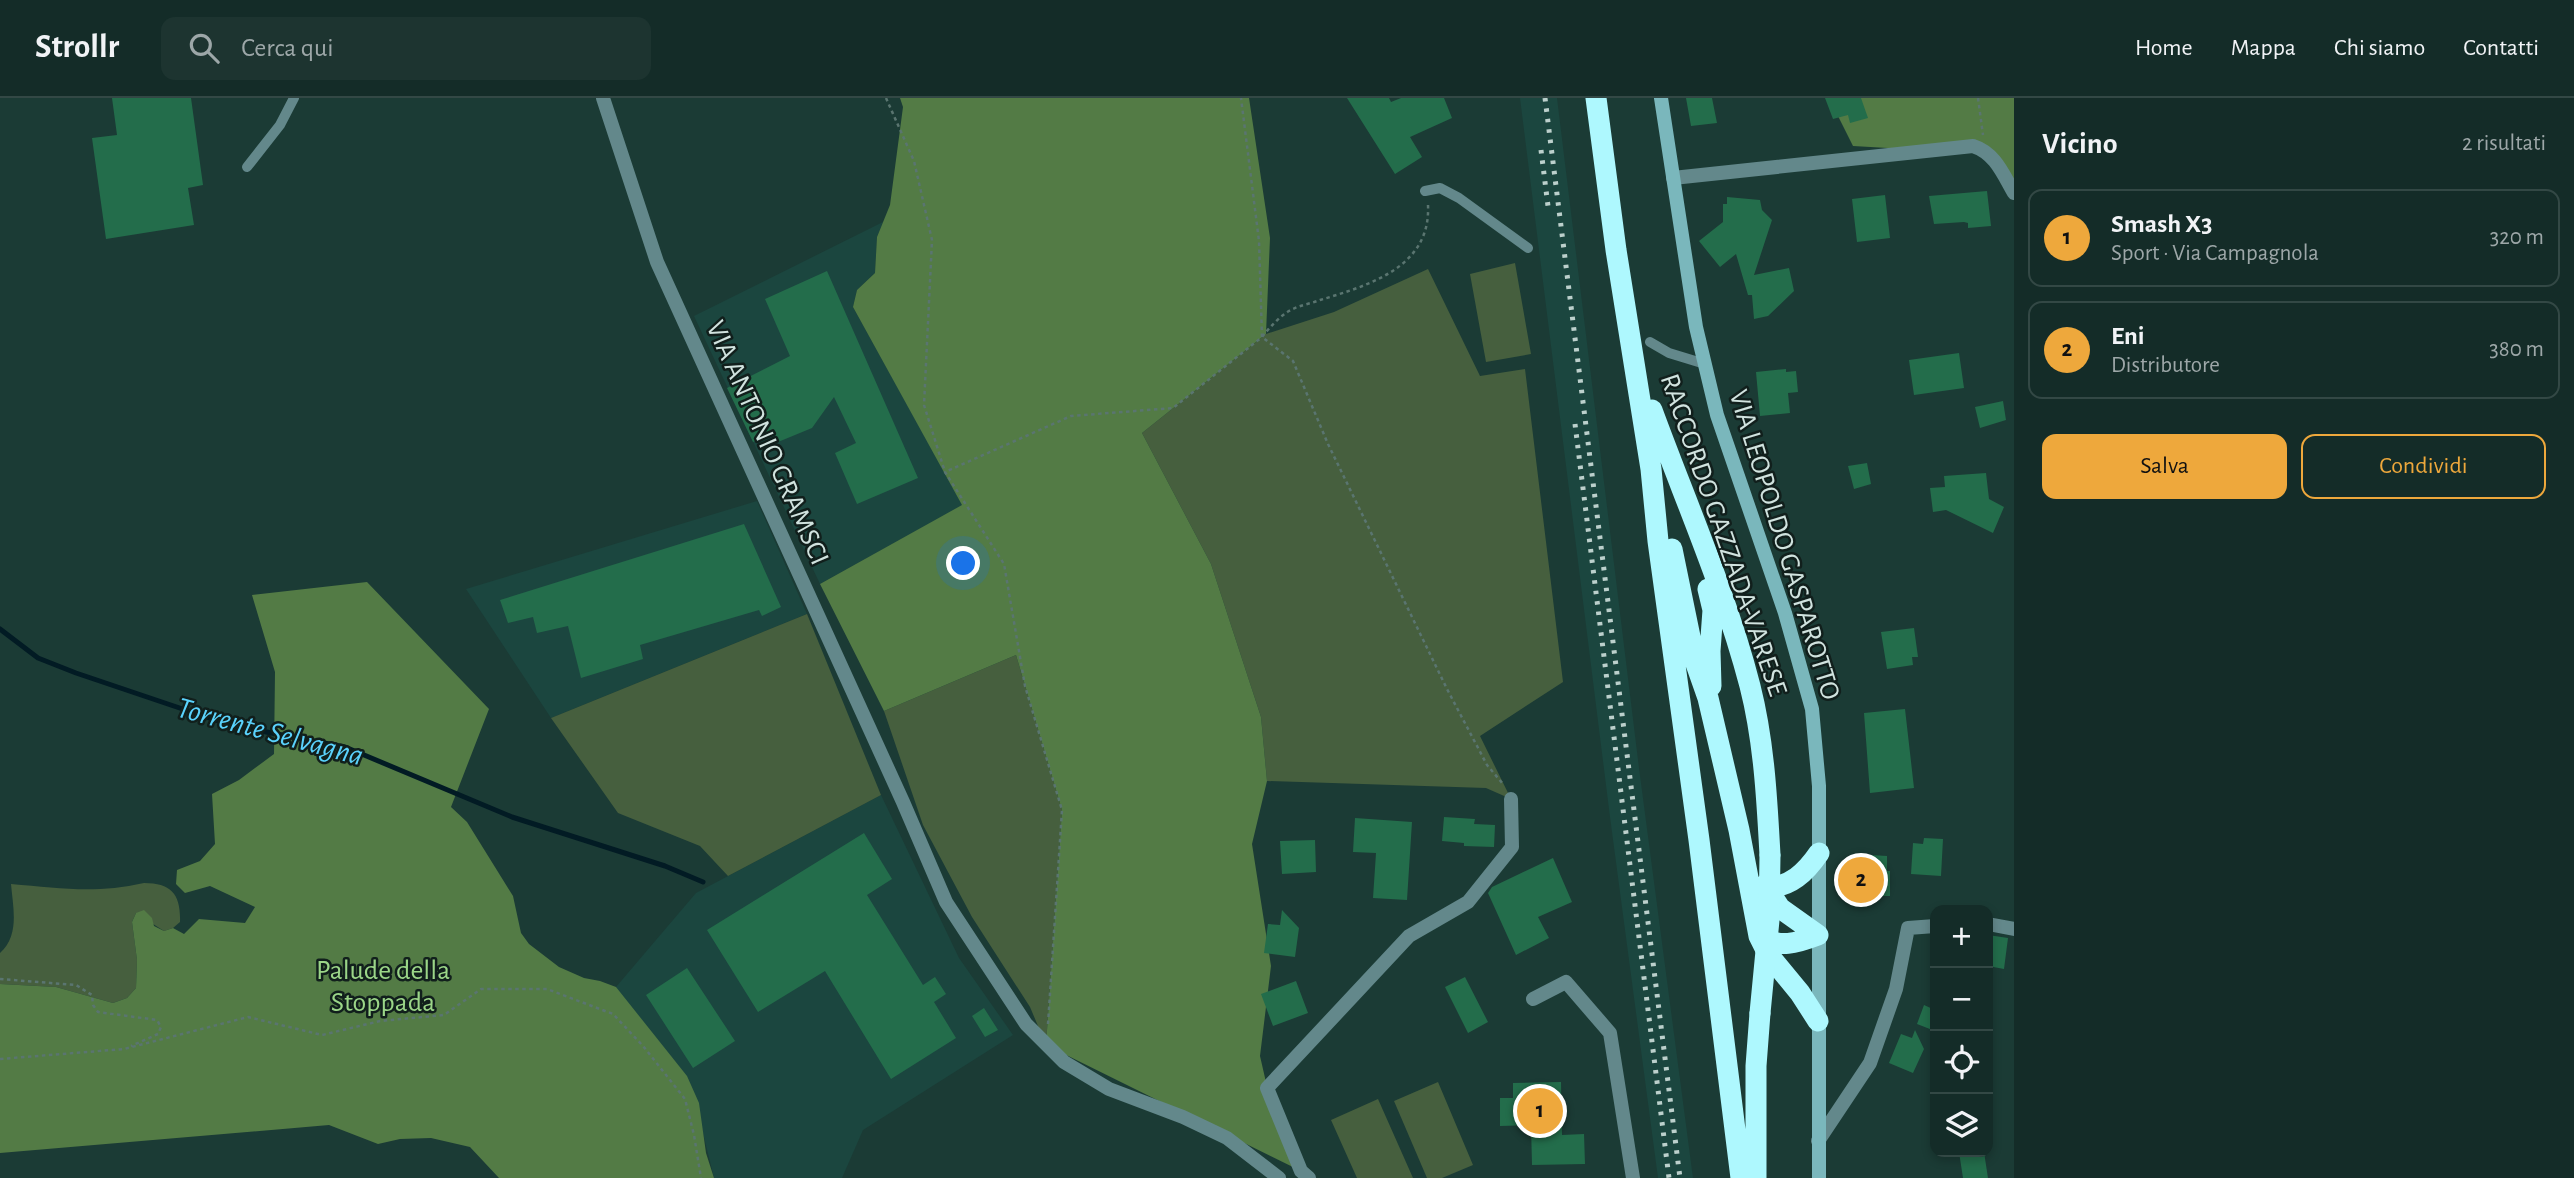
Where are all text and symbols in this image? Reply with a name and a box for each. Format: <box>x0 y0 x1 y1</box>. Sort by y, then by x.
search box <box>161 17 651 80</box>
icon: search <box>185 29 223 67</box>
text: Strollr <box>35 31 119 64</box>
text: Cerca qui <box>241 35 333 61</box>
text: Home <box>2135 36 2193 60</box>
text: Mappa <box>2231 36 2296 60</box>
text: Chi siamo <box>2334 36 2425 60</box>
text: Contatti <box>2463 36 2539 60</box>
text: Vicino <box>2042 129 2118 159</box>
text: 2 risultati <box>2462 132 2546 155</box>
text: Smash X3 <box>2111 211 2212 237</box>
text: 1 <box>2063 226 2071 249</box>
text: 320 m <box>2490 226 2544 249</box>
text: Sport · Via Campagnola <box>2111 242 2319 265</box>
street label: VIA ANTONIO GRAMSCI <box>701 317 833 569</box>
text: Eni <box>2111 323 2145 349</box>
text: 2 <box>2062 338 2072 361</box>
text: 380 m <box>2489 338 2544 361</box>
text: Distributore <box>2111 354 2220 377</box>
street label: RACCORDO GAZZADA-VARESE <box>1655 370 1791 700</box>
street label: VIA LEOPOLDO GASPAROTTO <box>1723 387 1845 703</box>
button: Salva <box>2042 434 2287 499</box>
button: Condividi <box>2301 434 2546 499</box>
your location <box>946 546 980 580</box>
water label: Torrente Selvagna <box>174 693 366 771</box>
pin: 2 <box>1838 854 1884 906</box>
map controls <box>1930 905 1993 1157</box>
button: + <box>1930 905 1993 968</box>
park label: Palude della Stoppada <box>316 957 450 1017</box>
button: − <box>1930 968 1993 1031</box>
button: locate <box>1930 1031 1993 1094</box>
pin: 1 <box>1517 1085 1563 1137</box>
button: layers <box>1930 1094 1993 1157</box>

